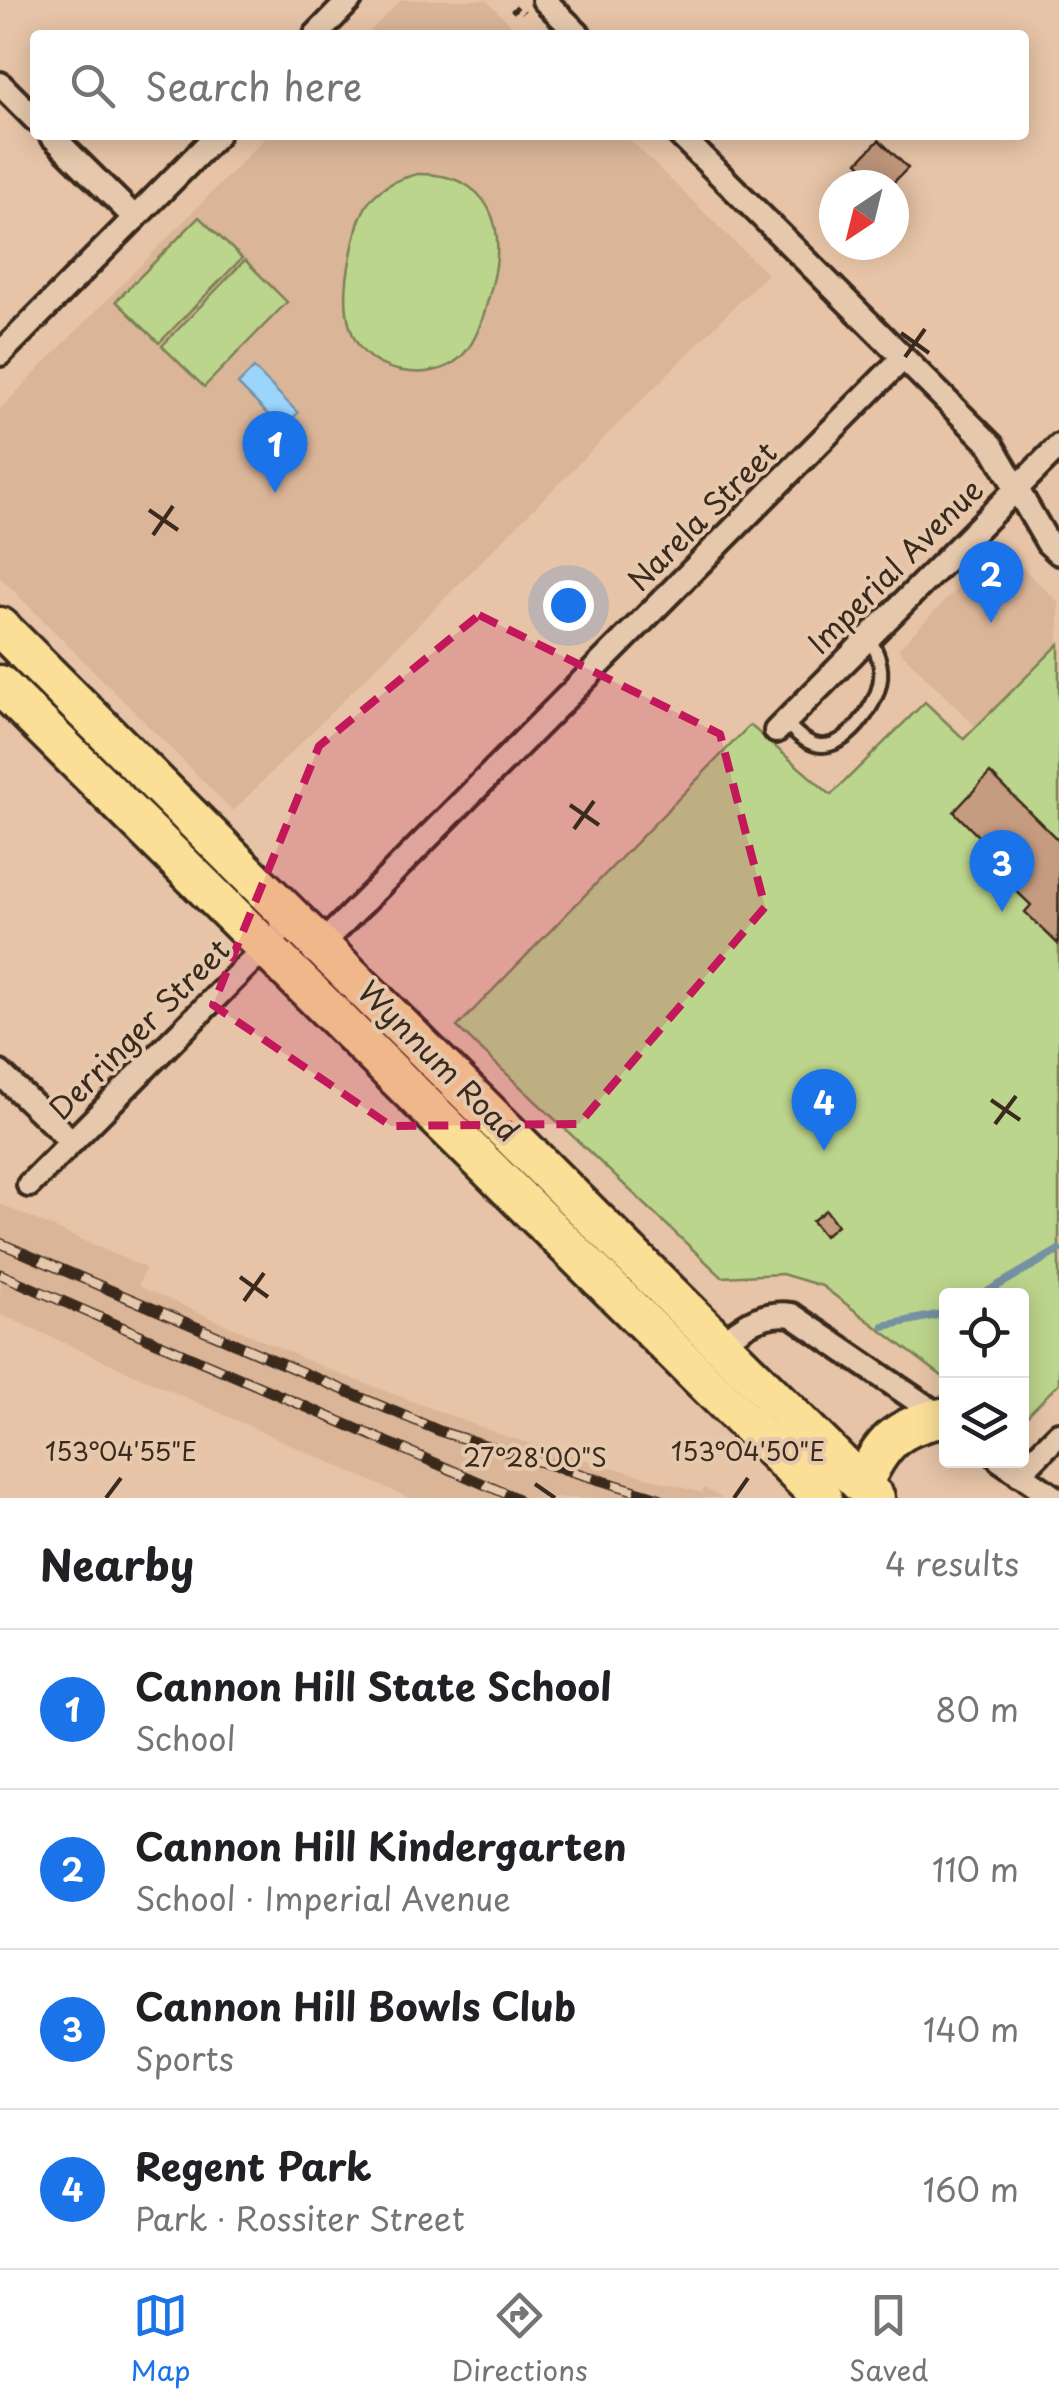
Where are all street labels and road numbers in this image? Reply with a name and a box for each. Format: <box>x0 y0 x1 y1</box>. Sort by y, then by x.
street label: Narela Street <box>616 430 786 600</box>
street label: Imperial Avenue <box>796 467 992 663</box>
street label: Derringer Street <box>37 927 239 1129</box>
street label: Wynnum Road <box>349 969 531 1151</box>

